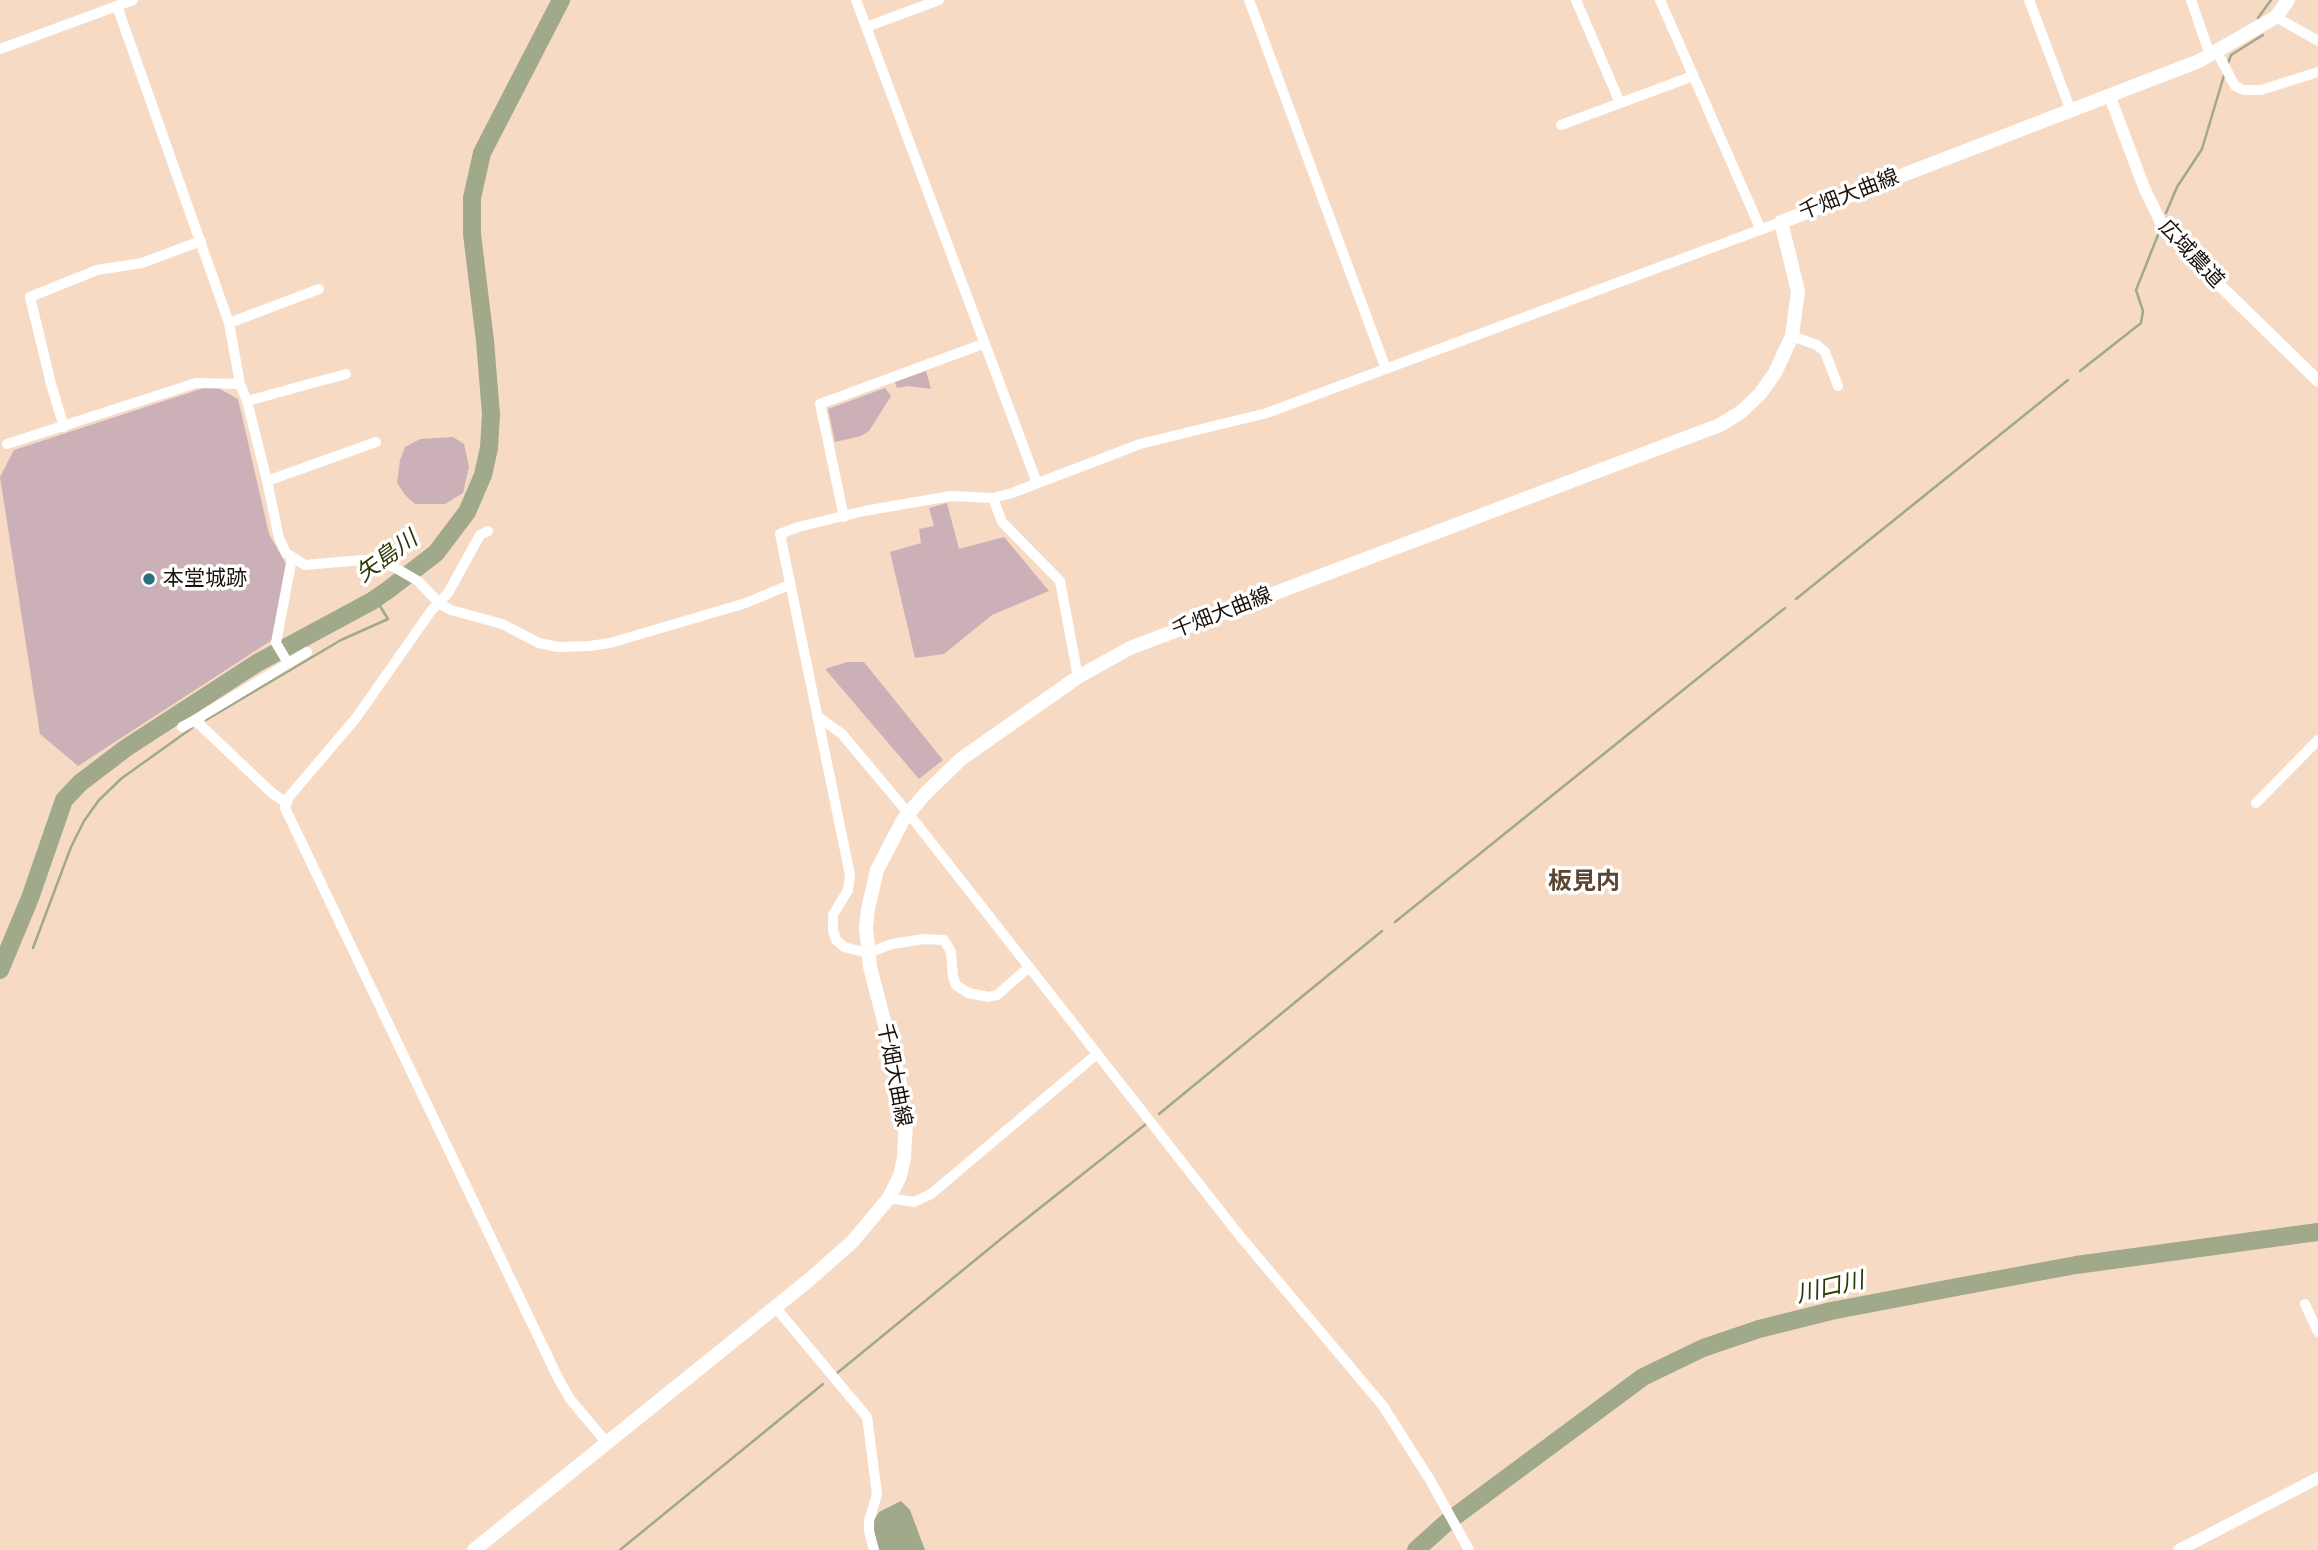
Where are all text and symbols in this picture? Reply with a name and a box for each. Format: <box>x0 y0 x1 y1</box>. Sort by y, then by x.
street label: 千畑大曲線 <box>1795 164 1903 226</box>
street label: 広域農道 <box>2153 215 2229 293</box>
water label: 矢島川 <box>351 526 423 588</box>
place label: 本堂城跡 <box>163 566 247 592</box>
marker: 本堂城跡 <box>141 571 157 587</box>
street label: 千畑大曲線 <box>1168 582 1276 644</box>
district label: 板見内 <box>1548 868 1620 896</box>
street label: 千畑大曲線 <box>872 1021 916 1129</box>
water label: 川口川 <box>1793 1267 1867 1309</box>

